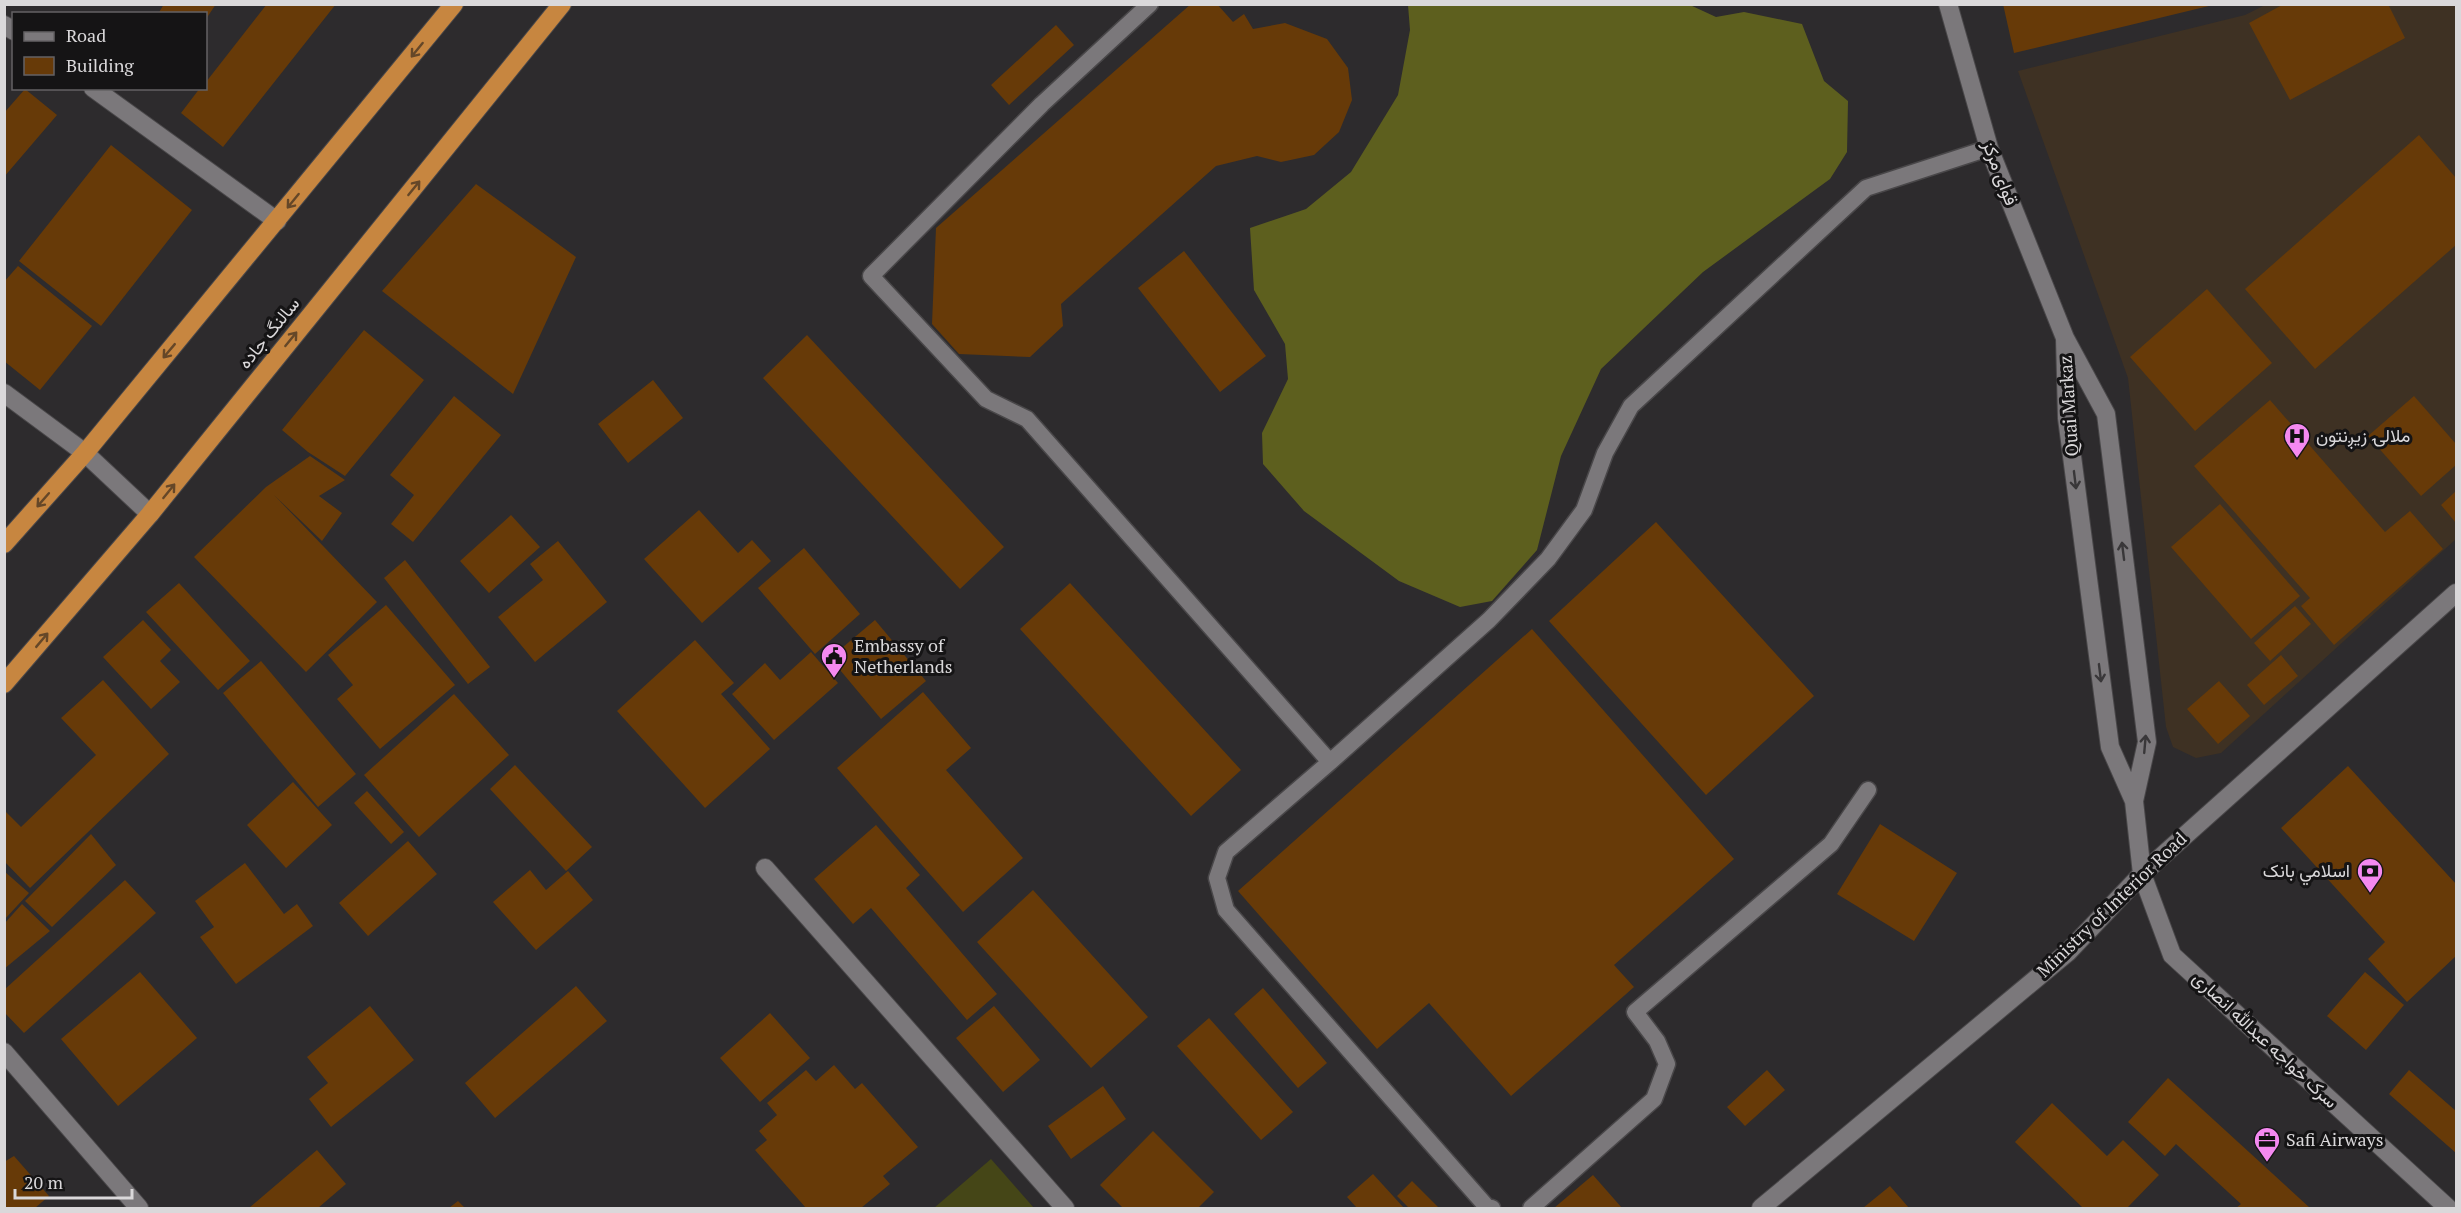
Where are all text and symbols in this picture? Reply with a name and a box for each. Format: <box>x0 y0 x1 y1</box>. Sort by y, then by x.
legend <box>12 12 207 90</box>
text: Road <box>66 23 106 47</box>
one-way arrow <box>410 42 423 58</box>
text: Building <box>66 53 134 77</box>
street label: قوای مرکز <box>1977 136 2024 208</box>
one-way arrow <box>408 180 421 196</box>
one-way arrow <box>286 193 300 208</box>
street label: سالنگ جاده <box>232 292 304 373</box>
one-way arrow <box>285 331 298 347</box>
one-way arrow <box>162 343 176 358</box>
street label: Quai Markaz <box>2052 355 2084 457</box>
hospital icon: ملالۍ زیږنتون <box>2282 421 2312 459</box>
place label: ملالۍ زیږنتون <box>2316 423 2410 450</box>
one-way arrow <box>2070 469 2081 489</box>
one-way arrow <box>162 483 175 499</box>
one-way arrow <box>36 492 50 507</box>
one-way arrow <box>2117 541 2128 561</box>
one-way arrow <box>35 632 49 648</box>
place label: Embassy of Netherlands <box>854 633 952 678</box>
public building icon: Embassy of Netherlands <box>819 641 849 679</box>
one-way arrow <box>2095 663 2106 682</box>
one-way arrow <box>2140 735 2151 755</box>
street label: Ministry of Interior Road <box>2031 826 2191 982</box>
bank icon: اسلامي بانک <box>2355 856 2385 894</box>
place label: اسلامي بانک <box>2263 858 2350 886</box>
street label: سرک خواجه عبدالله انصاری <box>2188 966 2343 1113</box>
office icon: Safi Airways <box>2252 1125 2282 1163</box>
place label: Safi Airways <box>2286 1127 2383 1151</box>
scale bar <box>15 1162 132 1200</box>
text: 20 m <box>24 1170 64 1194</box>

